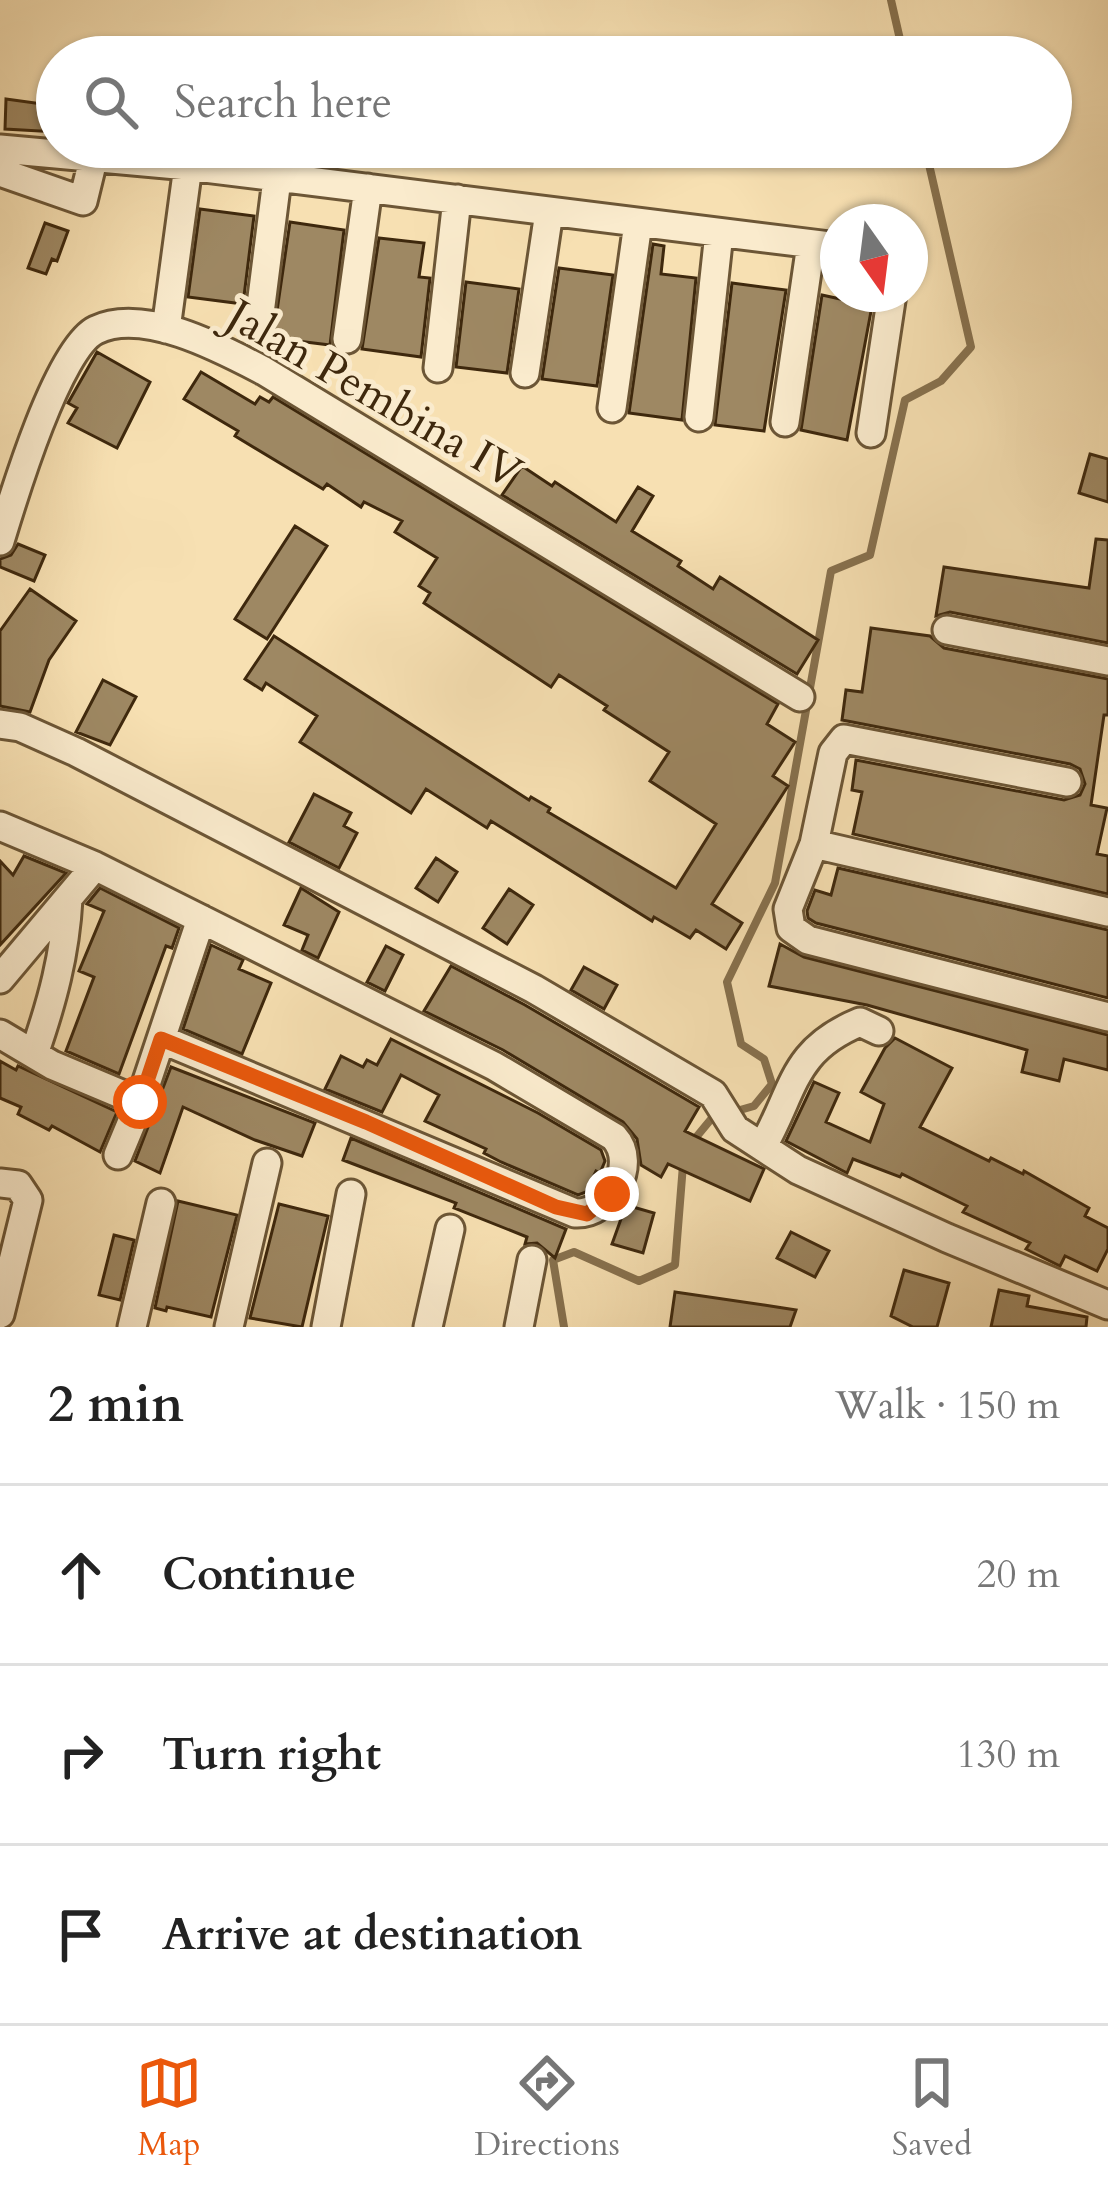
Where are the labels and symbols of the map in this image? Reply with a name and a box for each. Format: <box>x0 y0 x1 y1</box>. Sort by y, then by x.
north arrow <box>820 204 928 312</box>
street label: Jalan Pembina IV <box>211 282 533 503</box>
route start <box>113 1075 167 1129</box>
route end <box>585 1167 639 1221</box>

